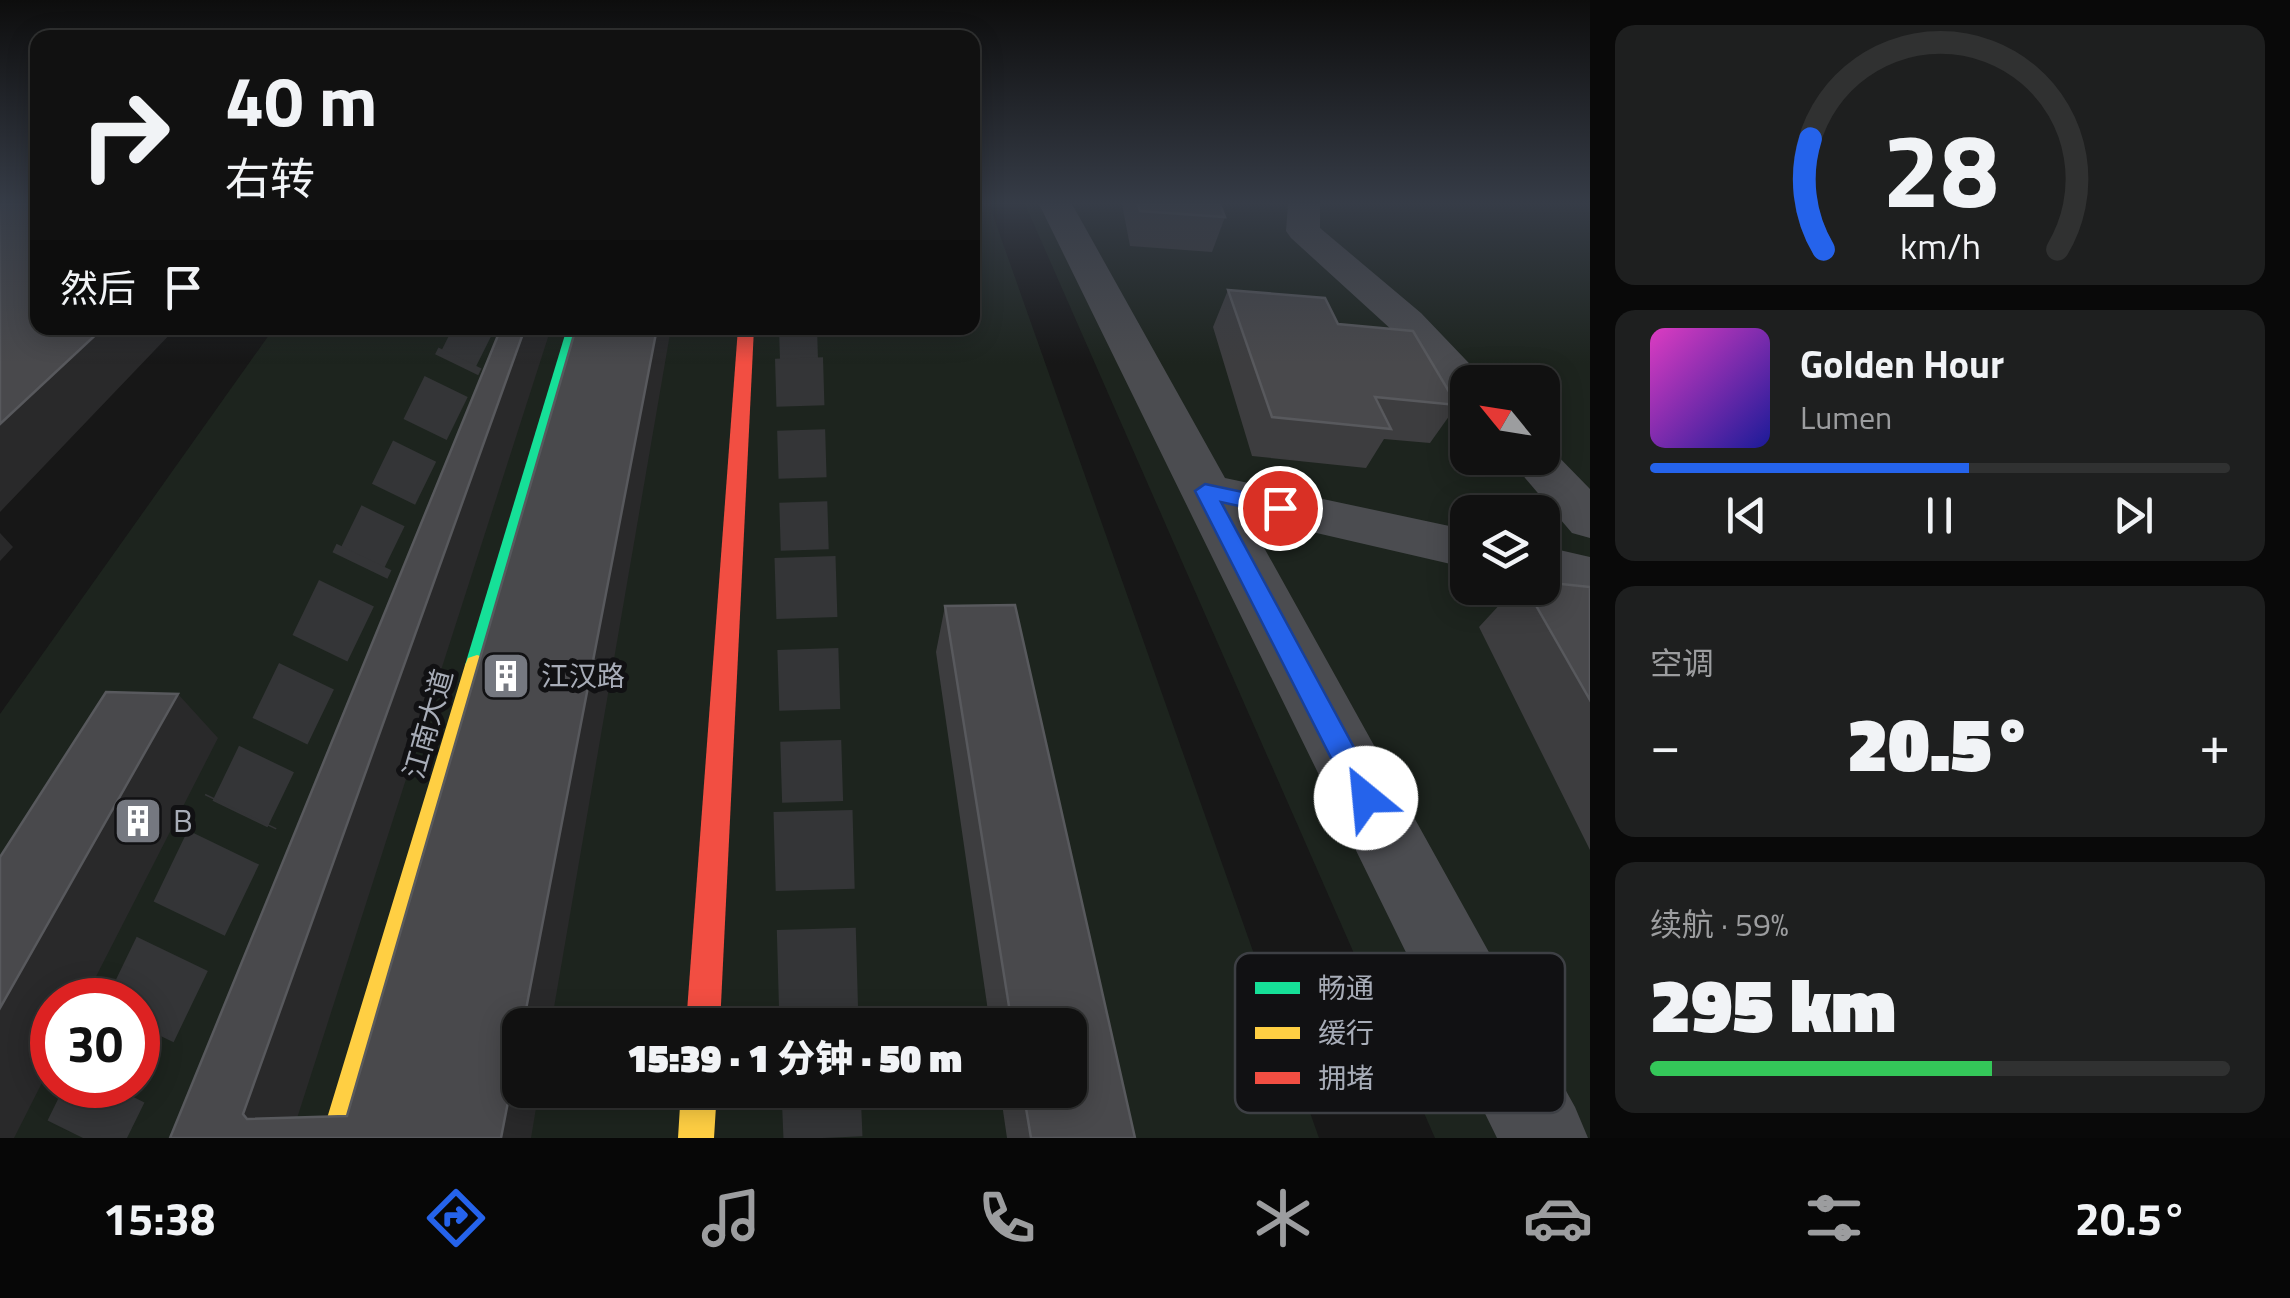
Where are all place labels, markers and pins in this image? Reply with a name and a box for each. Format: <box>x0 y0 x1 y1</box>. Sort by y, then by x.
pin <box>1238 466 1323 551</box>
building icon: 江汉路 <box>480 650 532 702</box>
place label: 江汉路 <box>541 654 625 697</box>
building icon: B <box>112 795 164 847</box>
place label: B <box>173 796 193 844</box>

